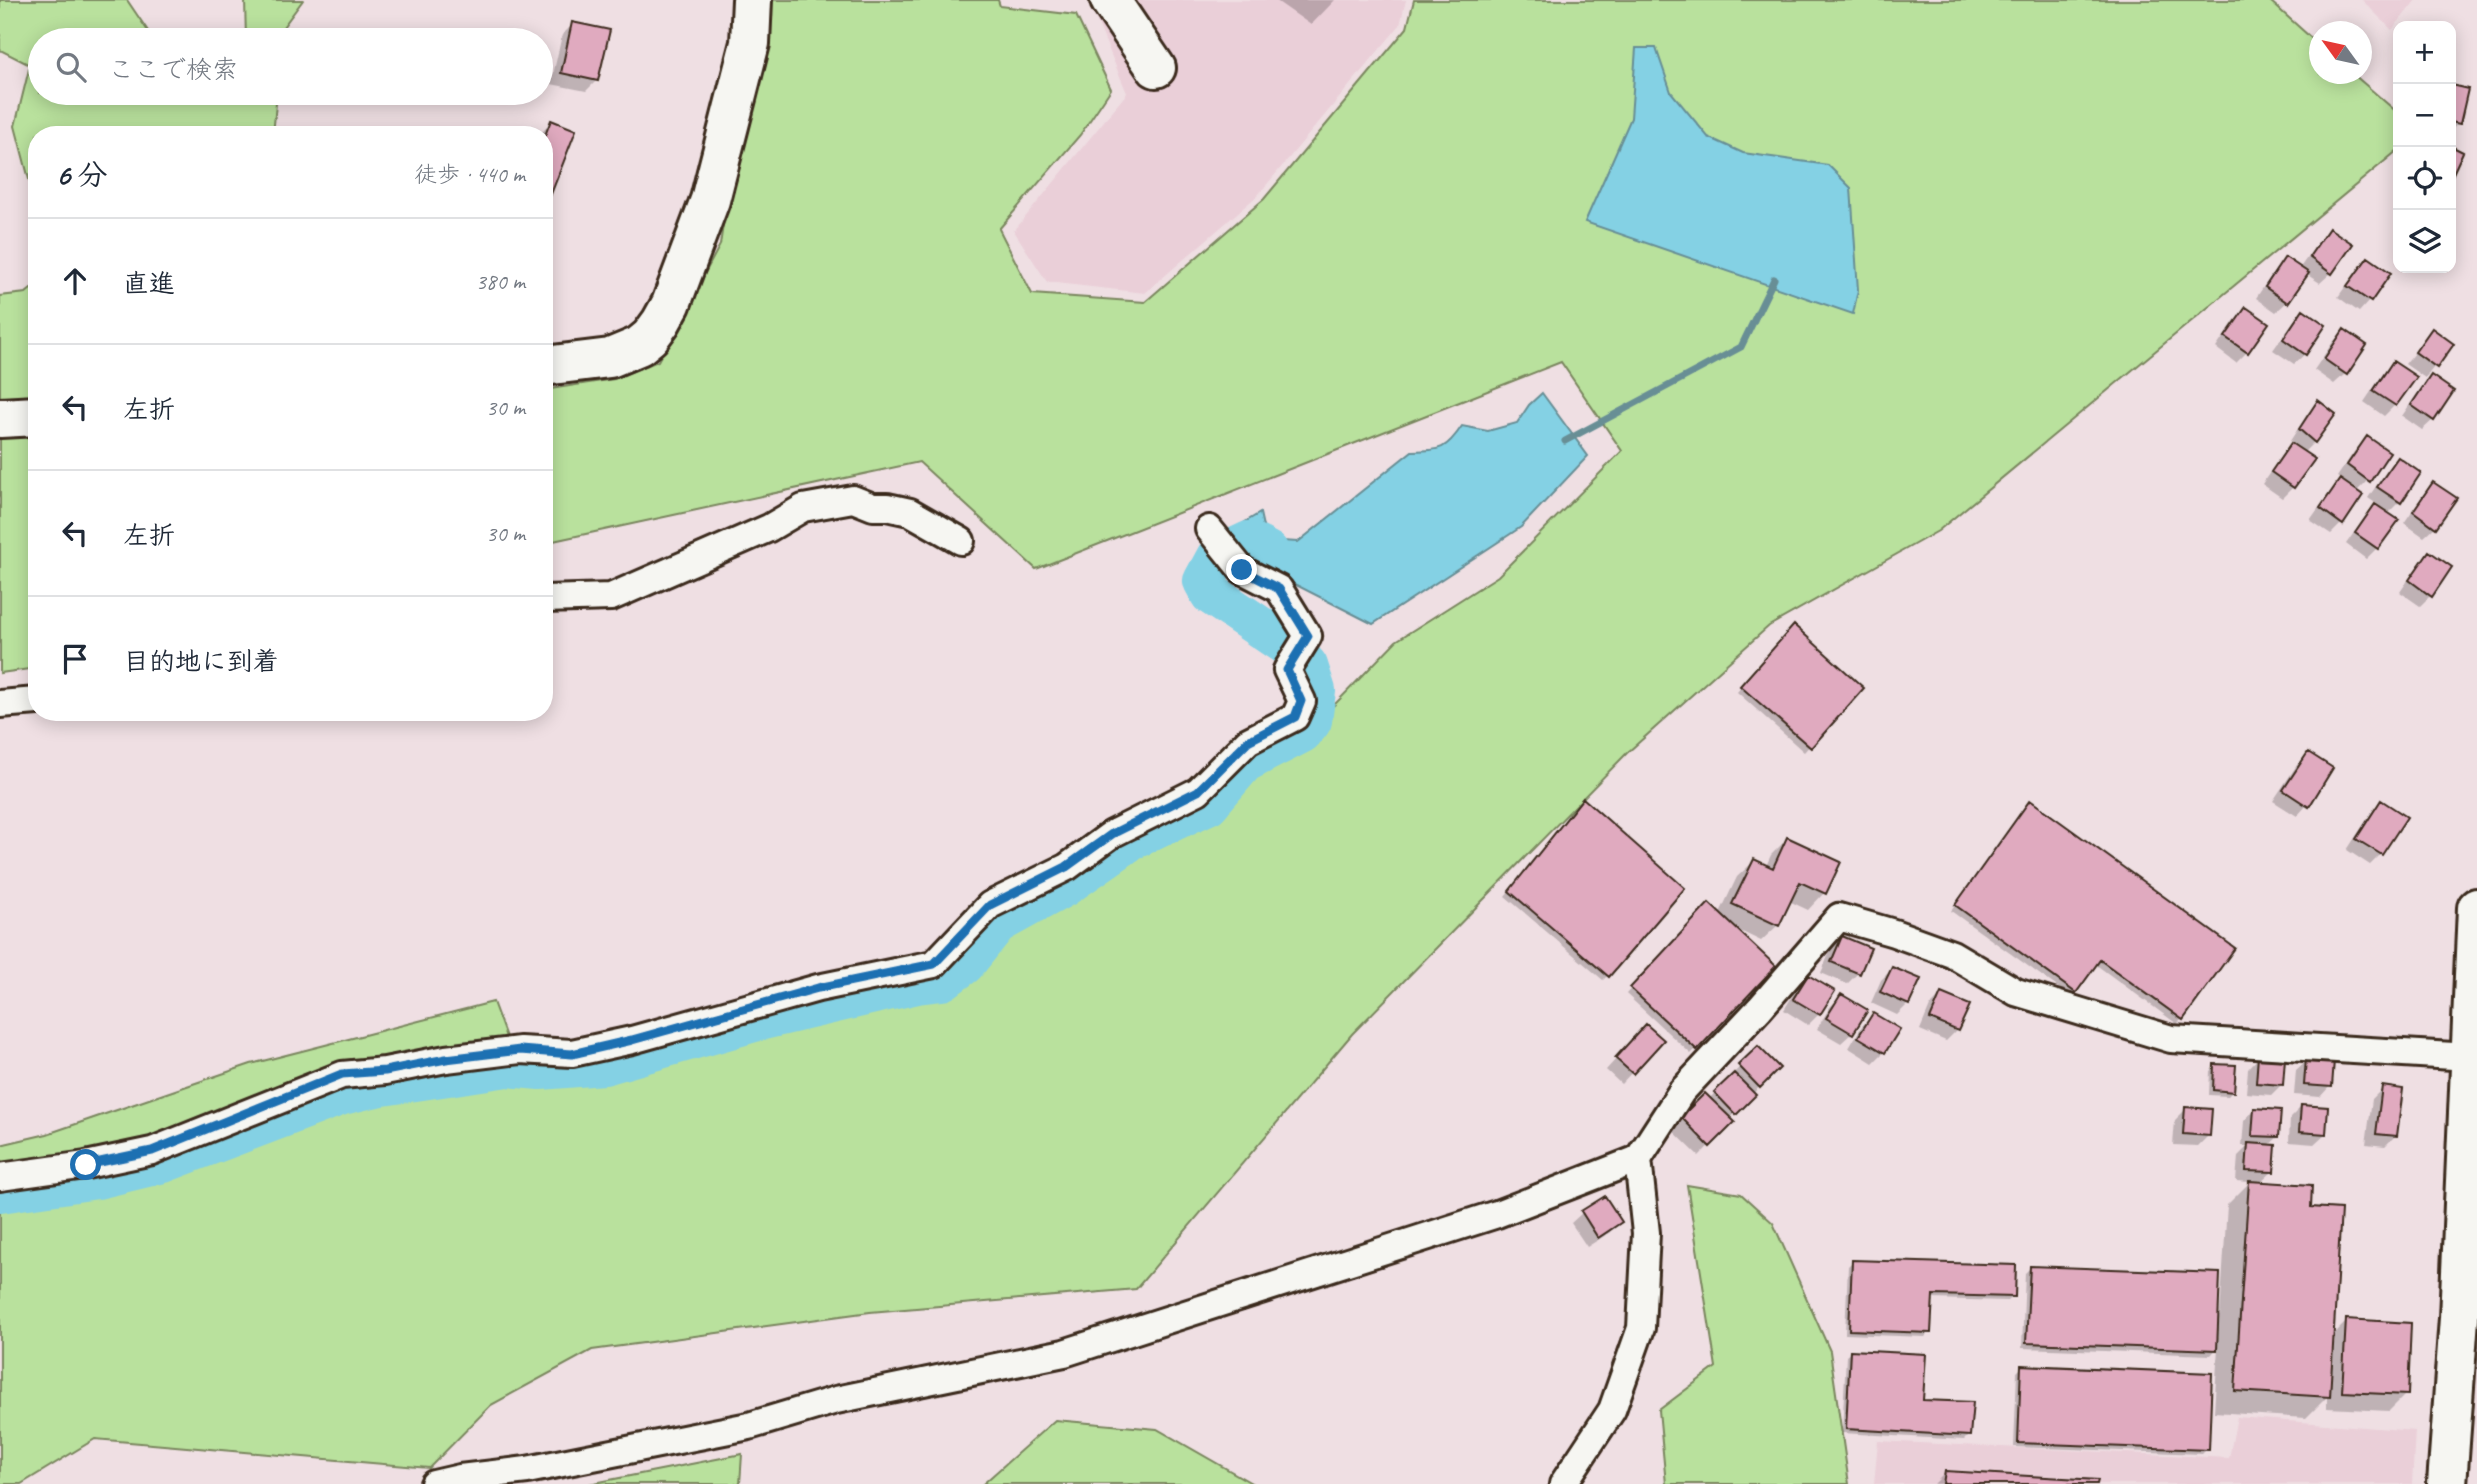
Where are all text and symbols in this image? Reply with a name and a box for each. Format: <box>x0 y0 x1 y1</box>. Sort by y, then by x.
north arrow <box>2309 21 2372 84</box>
map controls <box>2393 21 2456 273</box>
button: + <box>2393 21 2456 84</box>
search box <box>28 28 553 105</box>
icon: search <box>52 48 90 86</box>
text: ここで検索 <box>108 53 238 86</box>
button: − <box>2393 84 2456 147</box>
button: locate <box>2393 147 2456 210</box>
text: 6 分 <box>56 156 107 194</box>
text: 徒歩 · 440 m <box>414 160 525 189</box>
button: layers <box>2393 210 2456 273</box>
icon: ahead <box>56 262 94 300</box>
text: 直進 <box>123 267 175 300</box>
text: 380 m <box>476 267 525 296</box>
icon: left <box>56 388 94 426</box>
text: 左折 <box>123 393 175 426</box>
text: 30 m <box>486 393 525 422</box>
icon: left <box>56 514 94 552</box>
text: 左折 <box>123 519 175 552</box>
text: 30 m <box>486 519 525 548</box>
route end <box>1226 554 1257 585</box>
icon: arrive <box>56 640 94 678</box>
text: 目的地に到着 <box>123 645 279 678</box>
route start <box>70 1149 101 1180</box>

